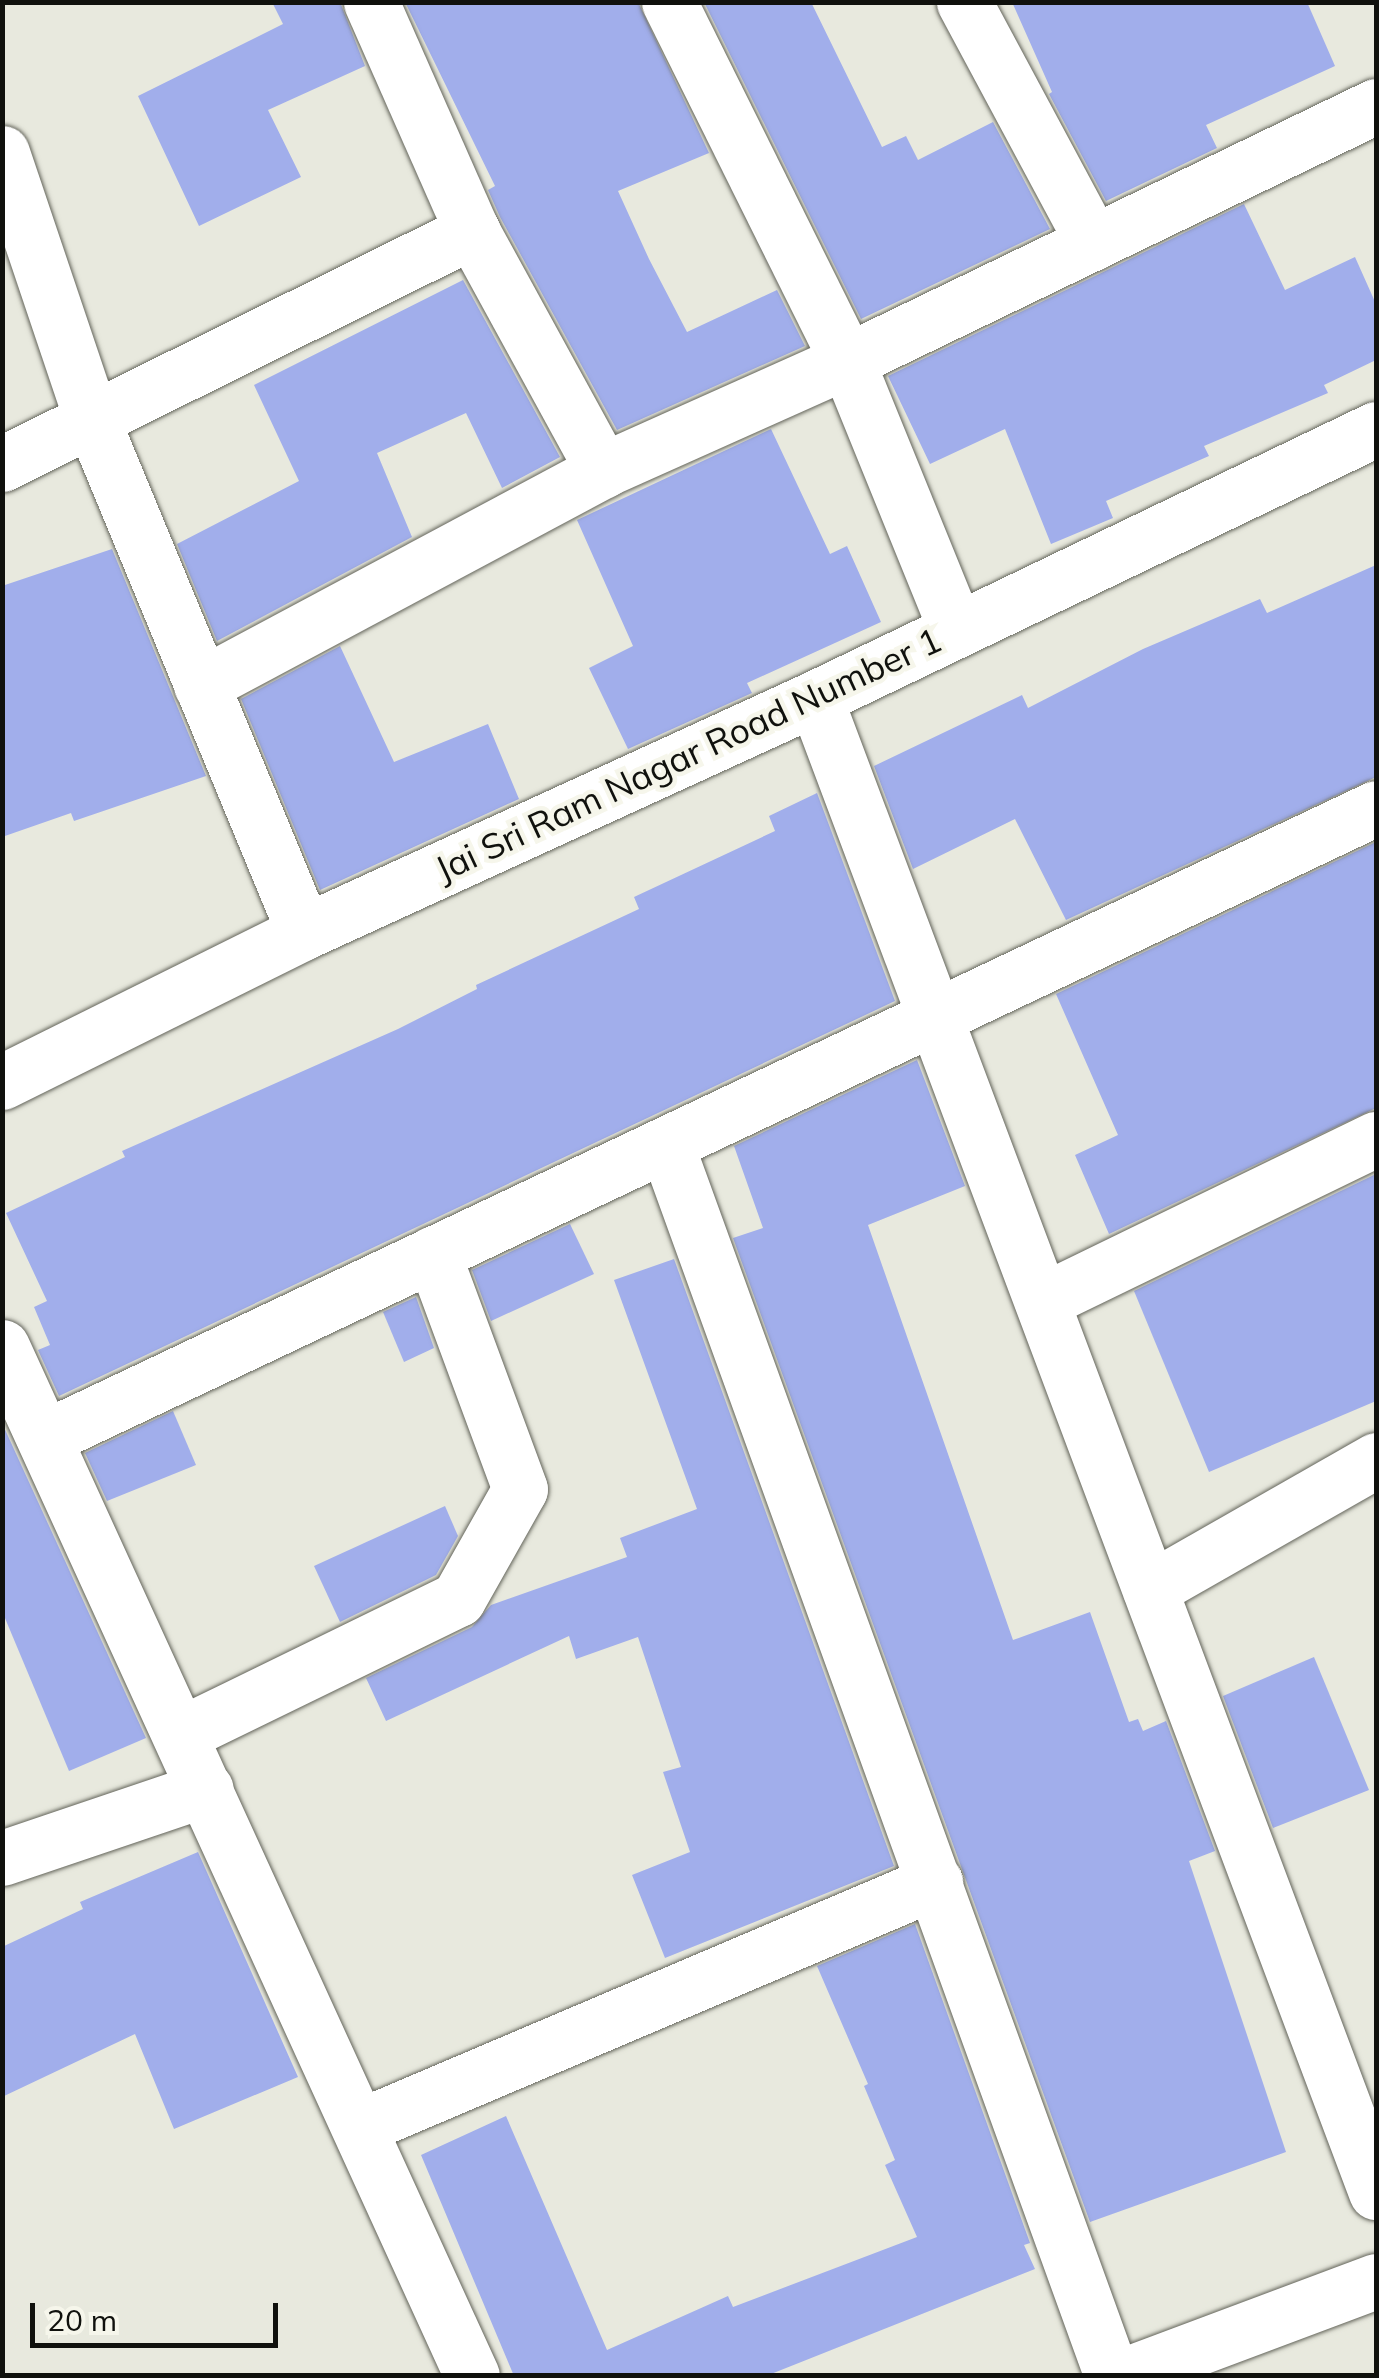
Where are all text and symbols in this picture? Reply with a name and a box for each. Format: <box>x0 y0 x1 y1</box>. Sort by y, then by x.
street label: Jai Sri Ram Nagar Road Number 1 <box>429 618 947 890</box>
scale bar <box>35 2283 282 2345</box>
text: 20 m <box>47 2301 117 2339</box>

